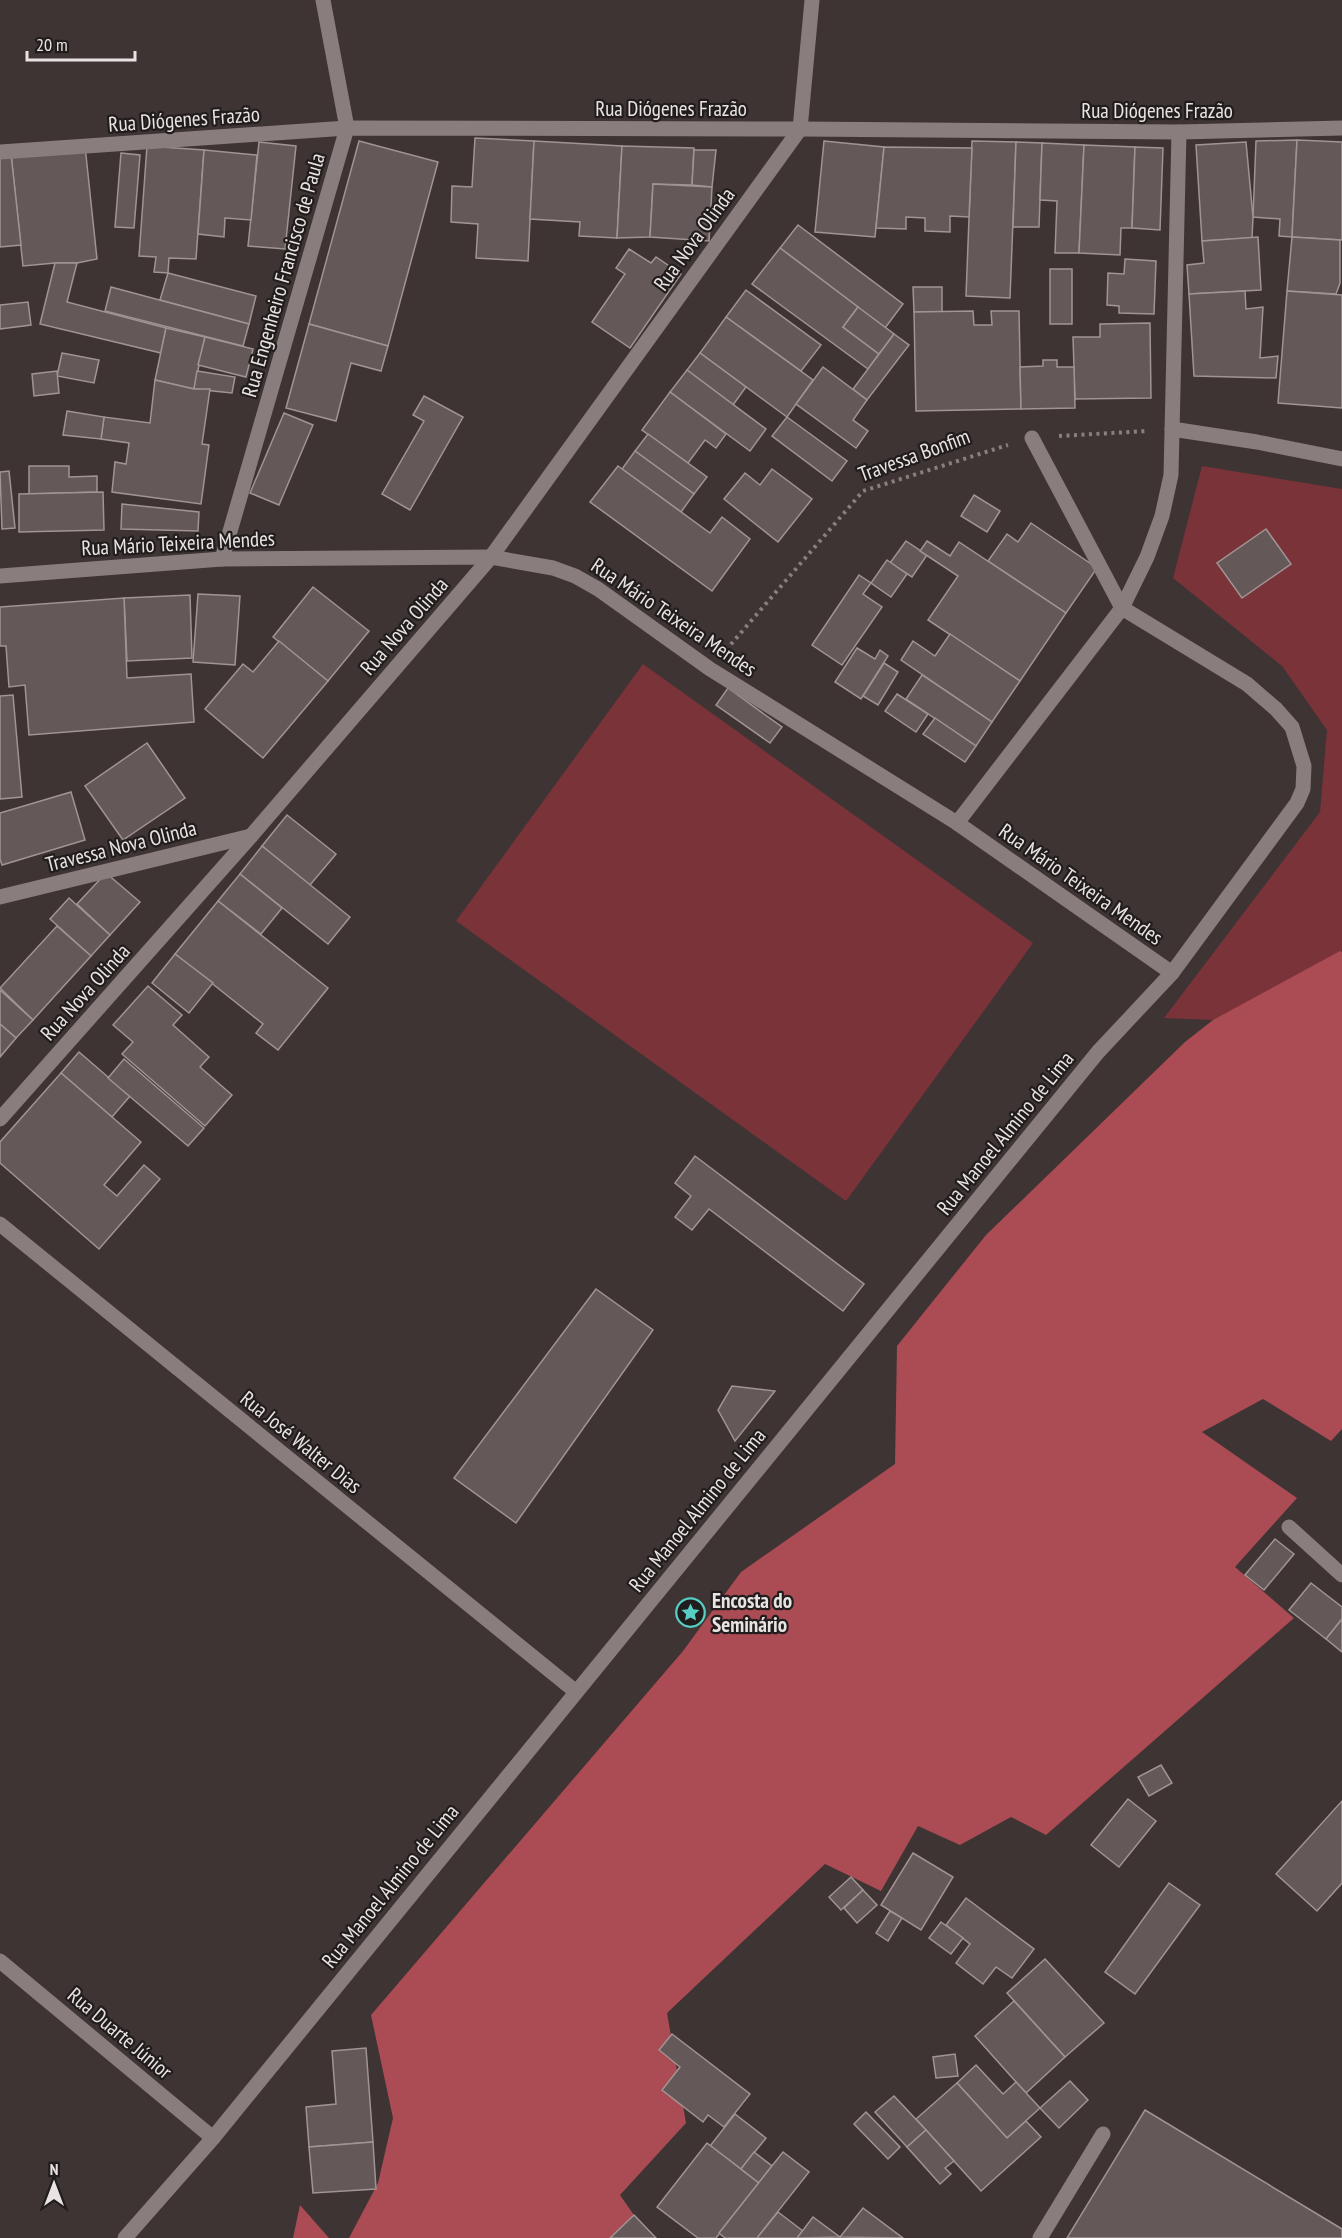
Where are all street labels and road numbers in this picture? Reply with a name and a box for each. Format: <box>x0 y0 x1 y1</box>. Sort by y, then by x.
street label: Rua Diógenes Frazão <box>595 95 747 122</box>
street label: Rua Diógenes Frazão <box>1081 97 1233 124</box>
street label: Rua Diógenes Frazão <box>107 100 261 138</box>
street label: Rua Engenheiro Francisco de Paula <box>235 150 331 400</box>
street label: Rua Nova Olinda <box>648 182 740 296</box>
street label: Travessa Bonfim <box>855 422 973 488</box>
street label: Rua Mário Teixeira Mendes <box>81 524 275 562</box>
street label: Rua Mário Teixeira Mendes <box>586 552 762 682</box>
street label: Rua Nova Olinda <box>354 572 454 680</box>
street label: Travessa Nova Olinda <box>43 814 199 878</box>
street label: Rua Mário Teixeira Mendes <box>994 817 1168 951</box>
street label: Rua Nova Olinda <box>35 938 135 1046</box>
street label: Rua Manoel Almino de Lima <box>931 1046 1079 1220</box>
street label: Rua José Walter Dias <box>235 1385 367 1499</box>
street label: Rua Manoel Almino de Lima <box>623 1423 771 1597</box>
street label: Rua Manoel Almino de Lima <box>316 1799 464 1973</box>
street label: Rua Duarte Júnior <box>62 1981 178 2085</box>

